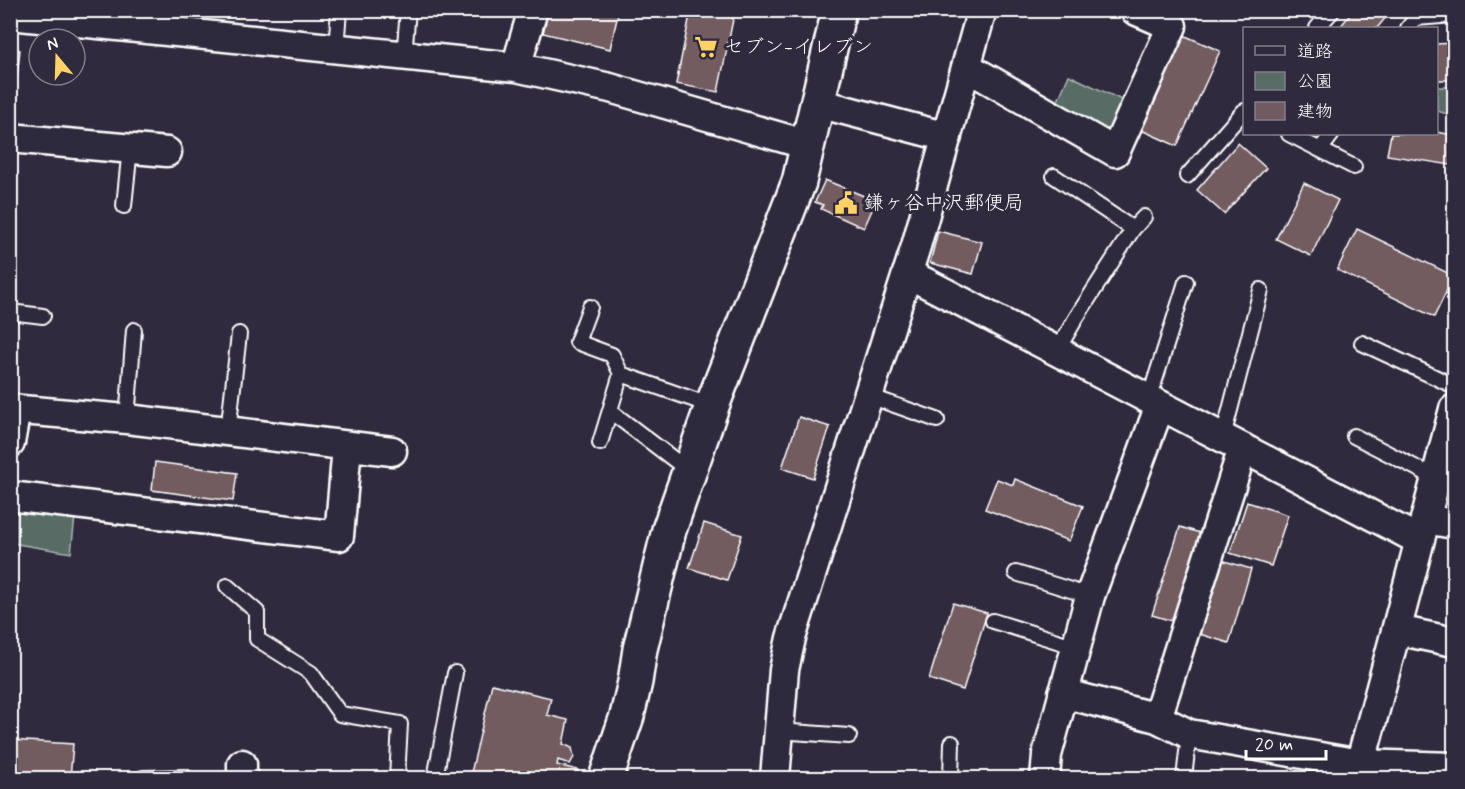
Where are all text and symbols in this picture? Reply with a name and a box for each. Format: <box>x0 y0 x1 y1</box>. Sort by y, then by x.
north arrow <box>27 27 87 87</box>
legend <box>1243 27 1438 135</box>
text: N <box>44 33 61 56</box>
supermarket icon: セブン-イレブン <box>693 34 719 60</box>
place label: セブン-イレブン <box>724 34 873 61</box>
text: 道路 <box>1297 40 1333 64</box>
text: 公園 <box>1297 70 1333 94</box>
text: 建物 <box>1297 100 1333 124</box>
public building icon: 鎌ヶ谷中沢郵便局 <box>833 190 859 216</box>
place label: 鎌ヶ谷中沢郵便局 <box>864 190 1024 217</box>
scale bar <box>1246 723 1326 761</box>
text: 20 m <box>1255 733 1293 757</box>

